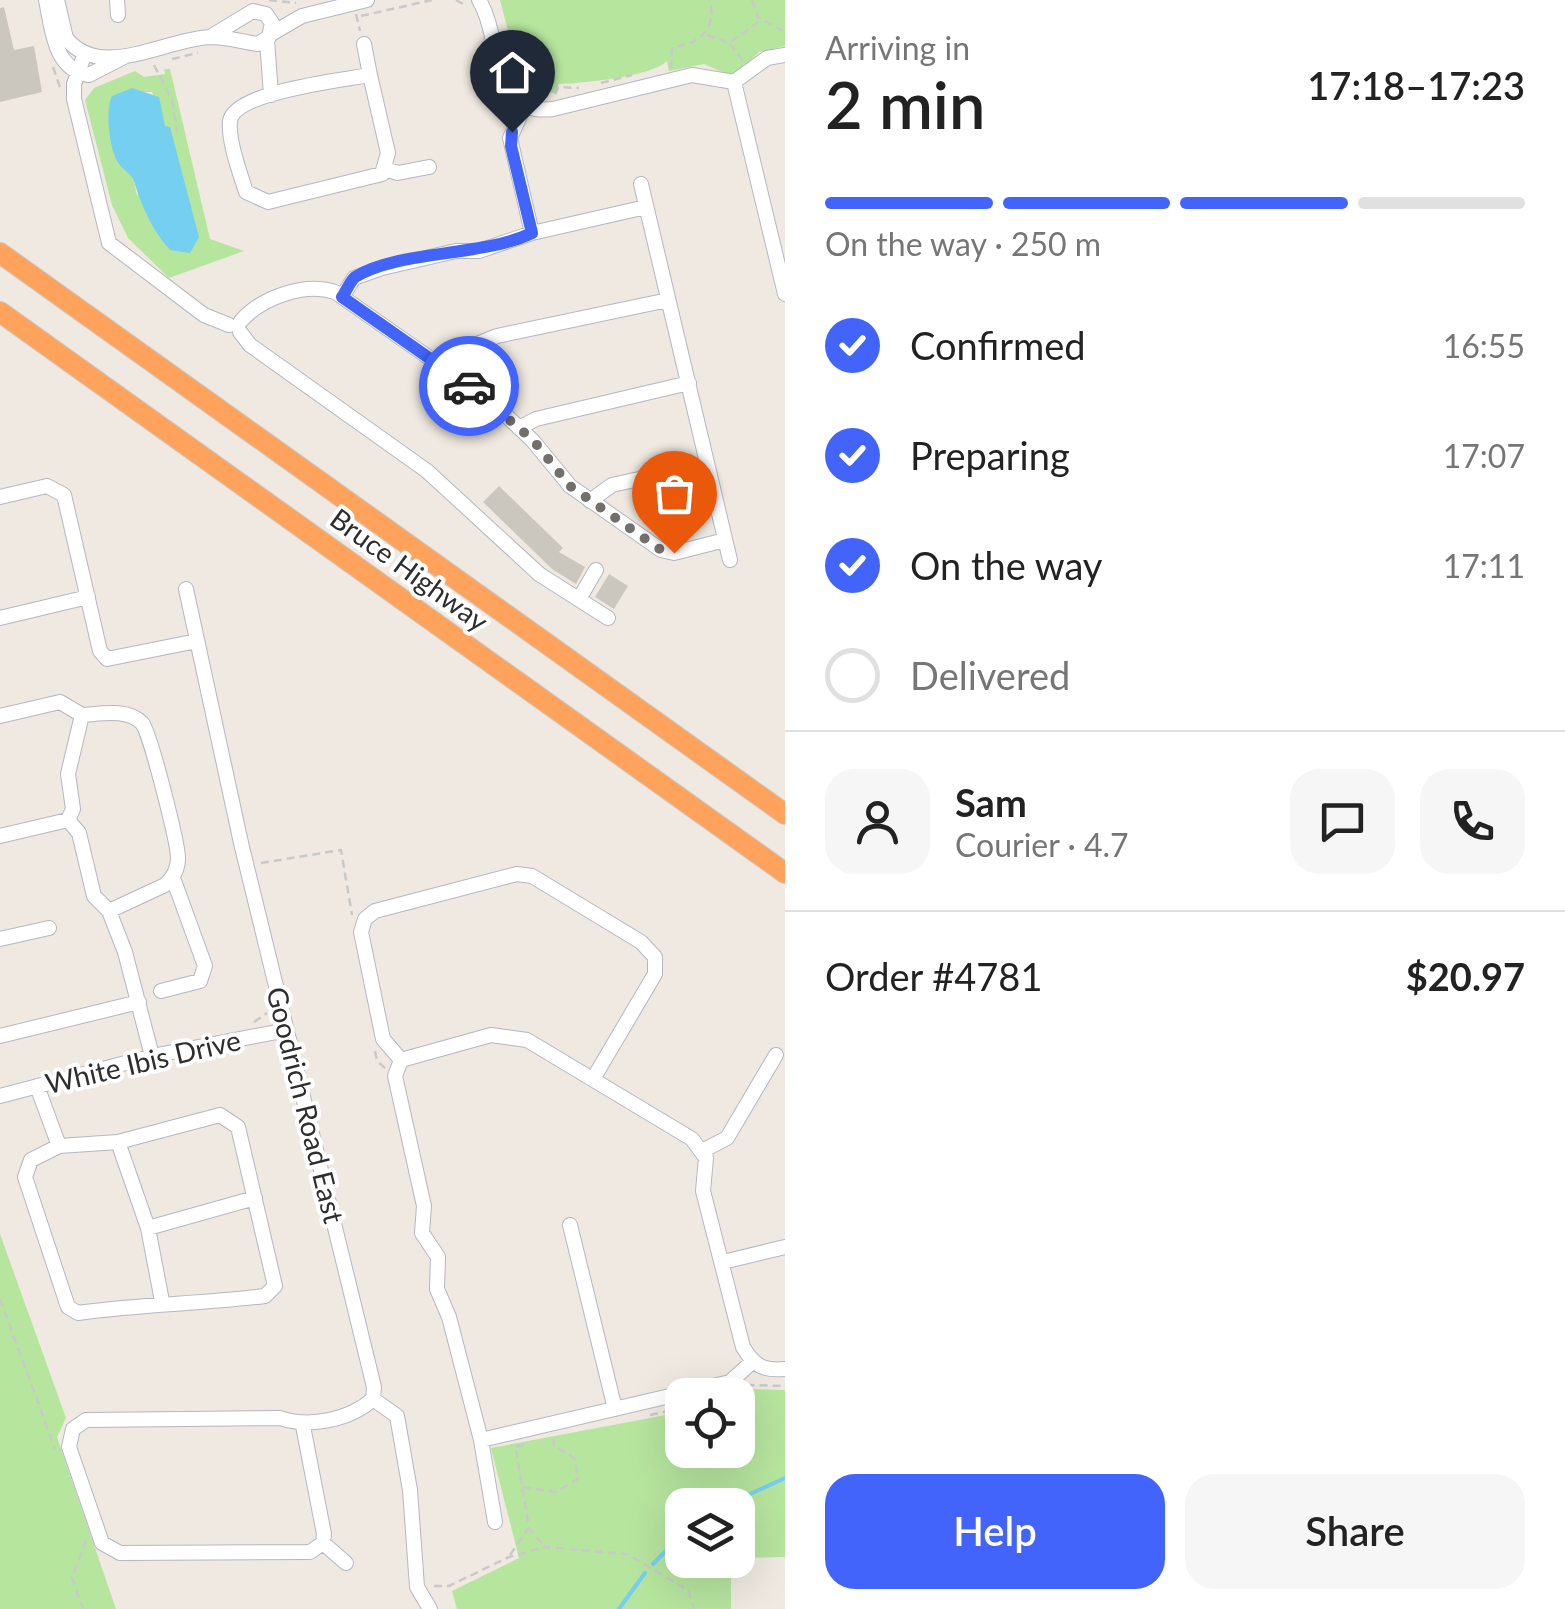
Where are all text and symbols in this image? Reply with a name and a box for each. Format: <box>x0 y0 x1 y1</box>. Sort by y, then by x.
text: Arriving in <box>825 28 970 67</box>
pin <box>470 30 555 133</box>
icon: home <box>485 45 540 100</box>
text: 17:18–17:23 <box>1307 62 1525 108</box>
text: 2 min <box>825 65 985 143</box>
text: On the way · 250 m <box>825 224 1101 263</box>
icon: check <box>825 318 880 373</box>
text: Confirmed <box>910 322 1086 368</box>
text: 16:55 <box>1443 326 1525 365</box>
courier <box>419 336 519 436</box>
icon: car <box>442 359 497 414</box>
icon: check <box>825 428 880 483</box>
text: Preparing <box>910 432 1070 478</box>
text: 17:07 <box>1443 436 1525 475</box>
pin <box>632 451 717 554</box>
icon: bag <box>647 466 702 521</box>
street label: Bruce Highway <box>324 501 495 638</box>
icon: check <box>825 538 880 593</box>
text: On the way <box>910 542 1102 588</box>
text: 17:11 <box>1443 546 1525 585</box>
text: Delivered <box>910 652 1070 698</box>
button: person <box>825 769 930 874</box>
button: chat <box>1290 769 1395 874</box>
button: phone <box>1420 769 1525 874</box>
text: Sam <box>955 779 1027 825</box>
text: Courier · 4.7 <box>955 825 1129 864</box>
text: Order #4781 <box>825 953 1042 999</box>
text: $20.97 <box>1406 953 1525 999</box>
street label: Goodrich Road East <box>260 983 352 1226</box>
street label: White Ibis Drive <box>42 1022 244 1100</box>
map controls <box>665 1378 755 1578</box>
button: locate <box>665 1378 755 1468</box>
button: Help <box>825 1474 1165 1589</box>
button: Share <box>1185 1474 1525 1589</box>
button: layers <box>665 1488 755 1578</box>

